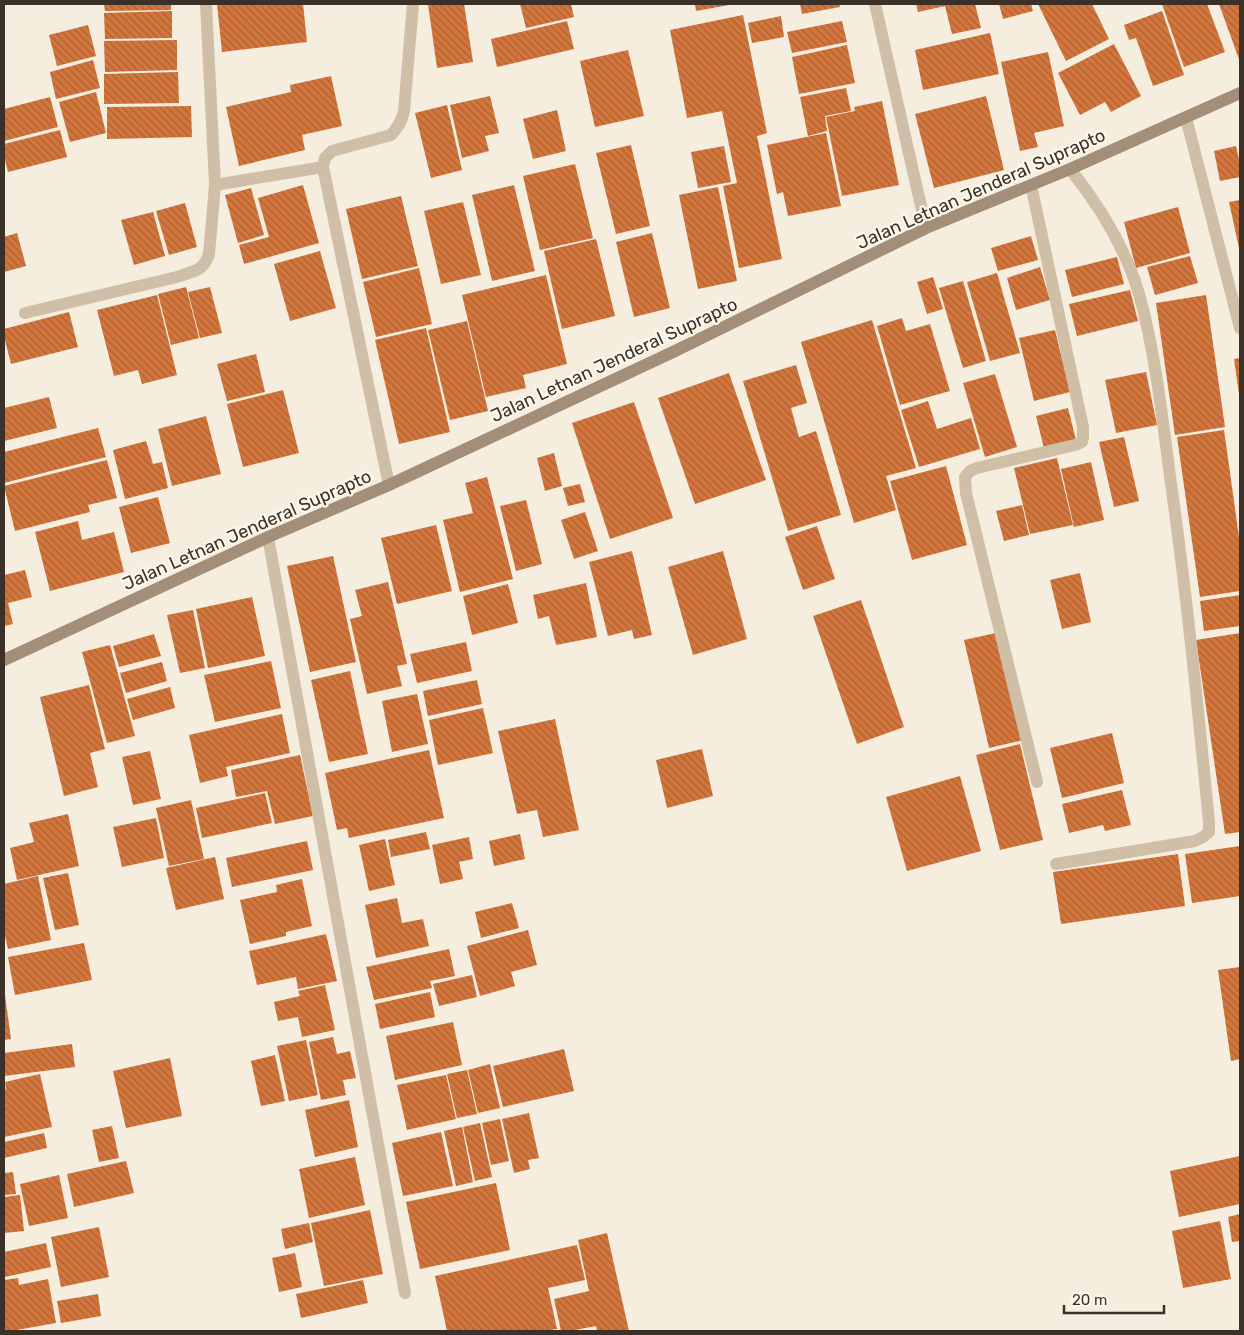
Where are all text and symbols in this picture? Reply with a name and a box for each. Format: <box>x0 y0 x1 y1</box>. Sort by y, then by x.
street label: Jalan Letnan Jenderal Suprapto <box>853 124 1109 254</box>
street label: Jalan Letnan Jenderal Suprapto <box>487 293 741 427</box>
street label: Jalan Letnan Jenderal Suprapto <box>119 465 375 595</box>
scale bar <box>1064 1282 1164 1314</box>
text: 20 m <box>1072 1291 1107 1309</box>

